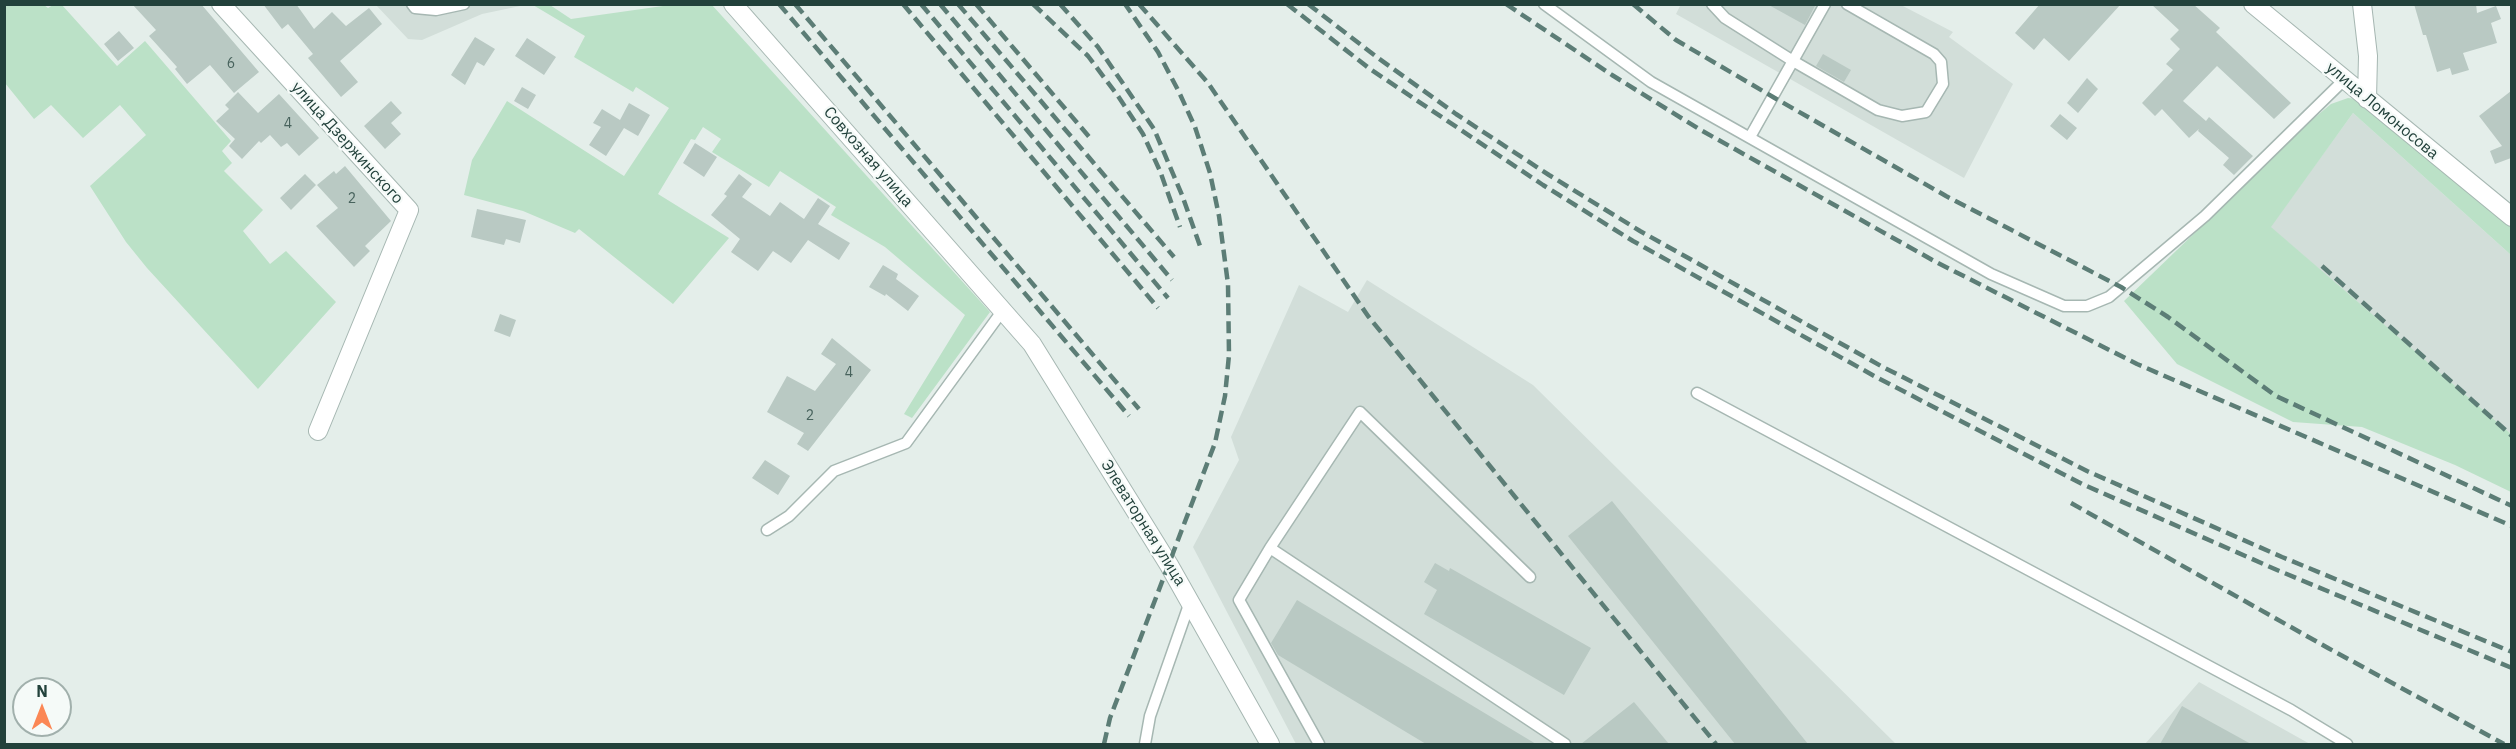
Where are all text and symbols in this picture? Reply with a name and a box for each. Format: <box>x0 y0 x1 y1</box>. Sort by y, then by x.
house number: 6 <box>227 56 235 72</box>
street label: улица Ломоносова <box>2322 58 2442 164</box>
street label: улица Дзержинского <box>287 78 407 208</box>
street label: Совхозная улица <box>819 103 917 211</box>
house number: 4 <box>284 116 292 132</box>
house number: 2 <box>348 191 356 207</box>
house number: 4 <box>845 365 853 381</box>
house number: 2 <box>806 408 814 424</box>
street label: Элеваторная улица <box>1096 456 1190 590</box>
north arrow <box>12 677 72 737</box>
text: N <box>36 681 48 701</box>

